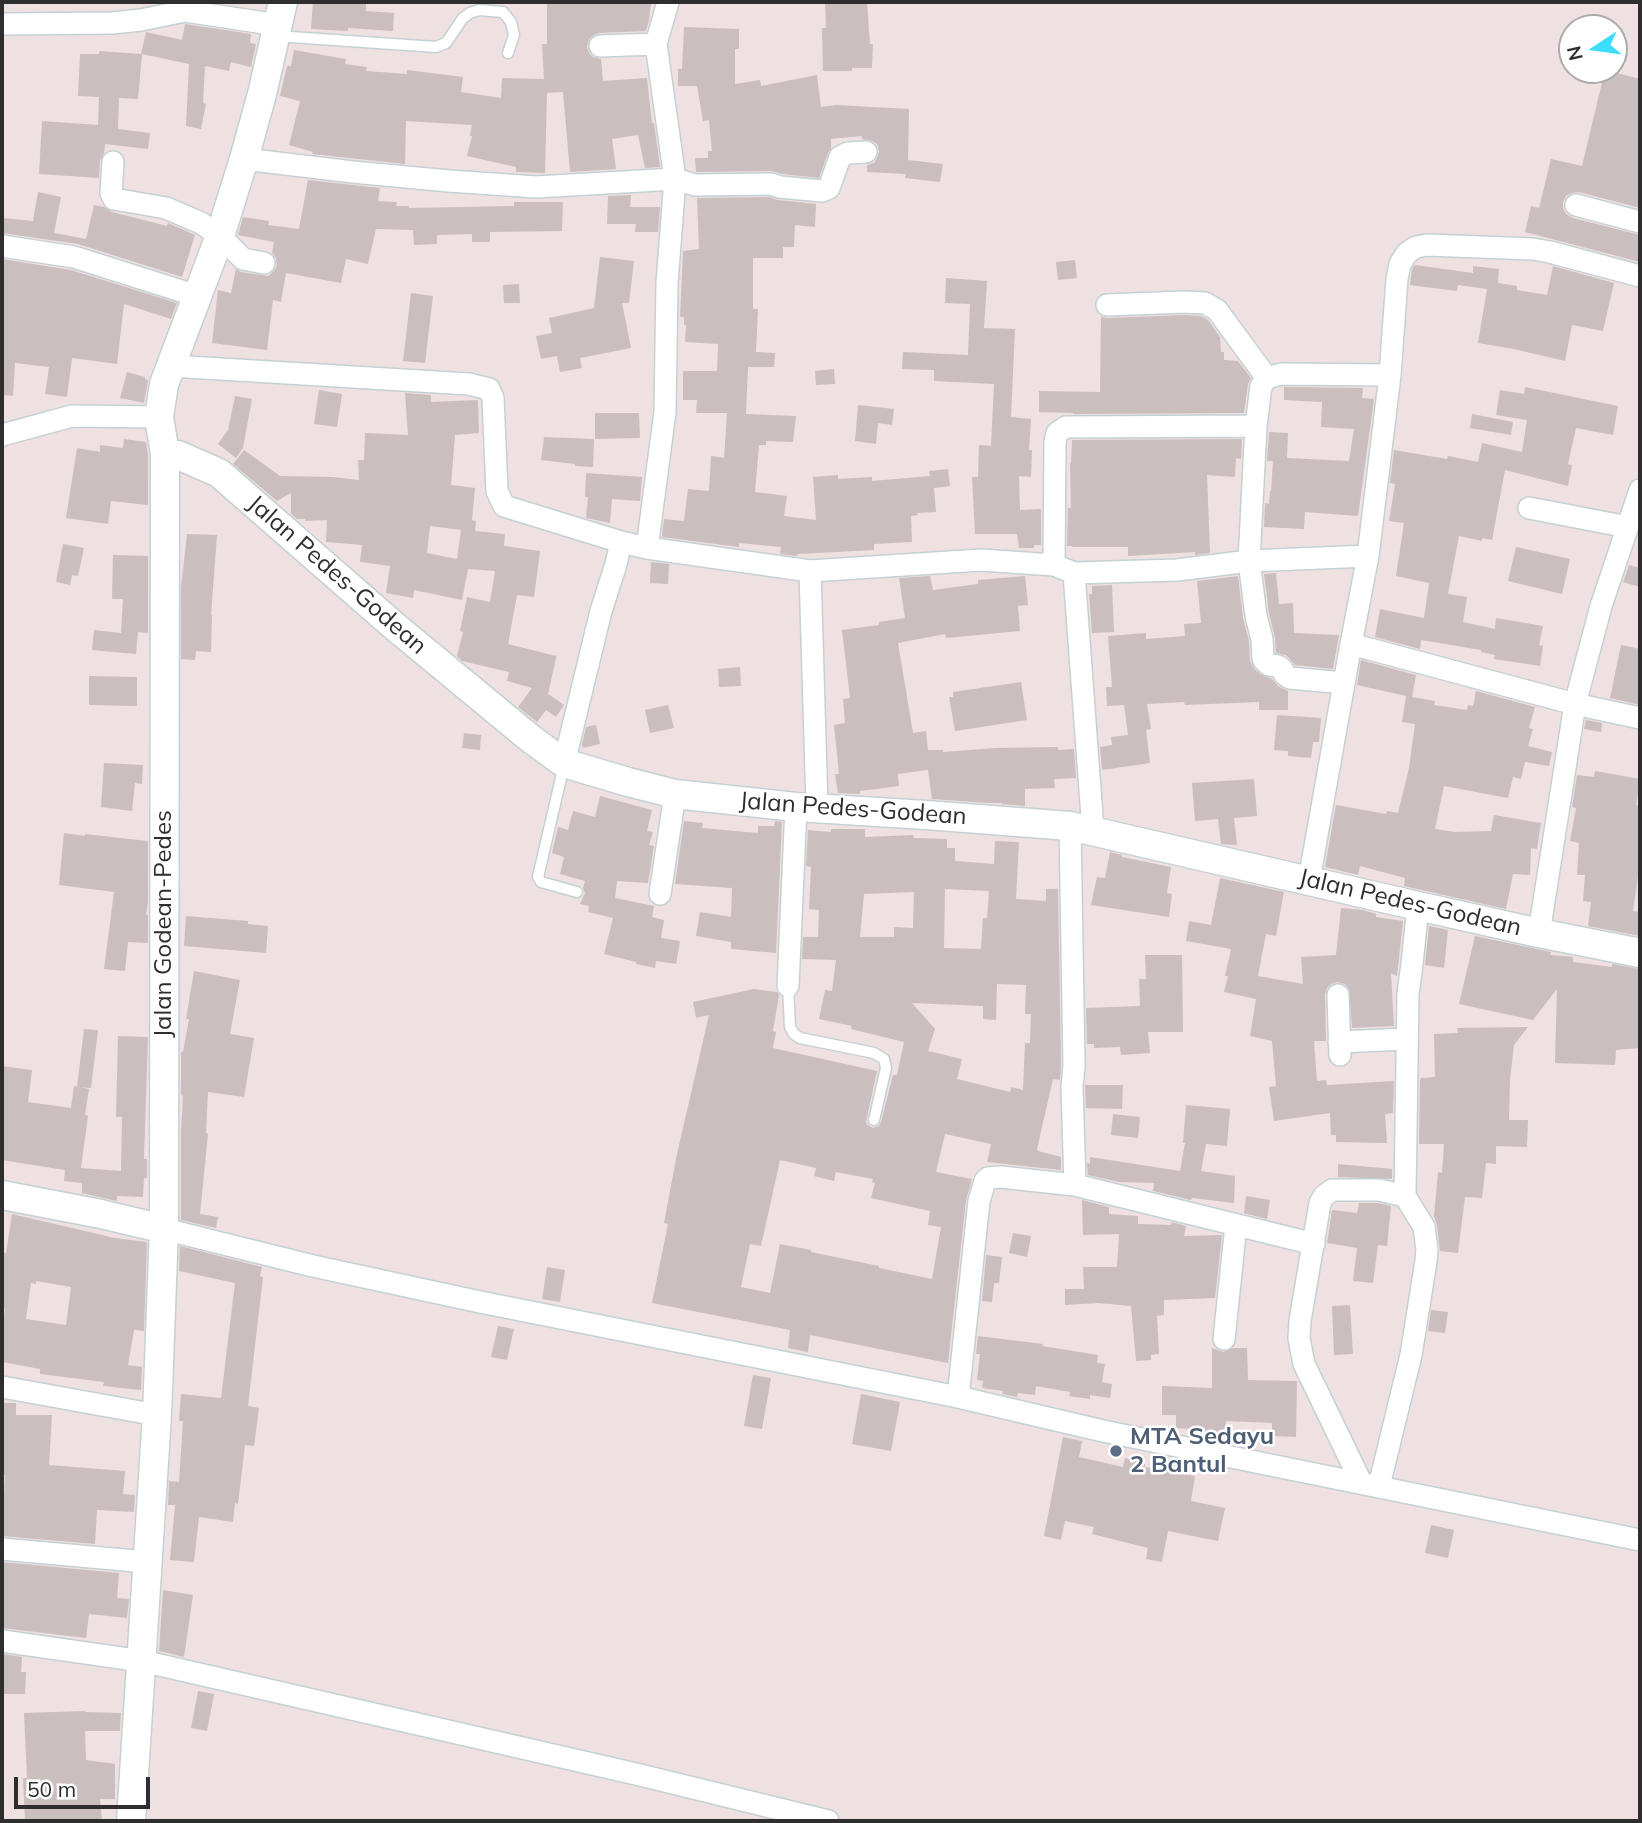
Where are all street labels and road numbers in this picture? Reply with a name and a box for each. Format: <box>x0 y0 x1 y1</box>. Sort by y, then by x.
street label: Jalan Pedes-Godean <box>242 489 432 661</box>
street label: Jalan Pedes-Godean <box>738 787 968 831</box>
street label: Jalan Godean-Pedes <box>150 810 178 1038</box>
street label: Jalan Pedes-Godean <box>1296 863 1524 943</box>

